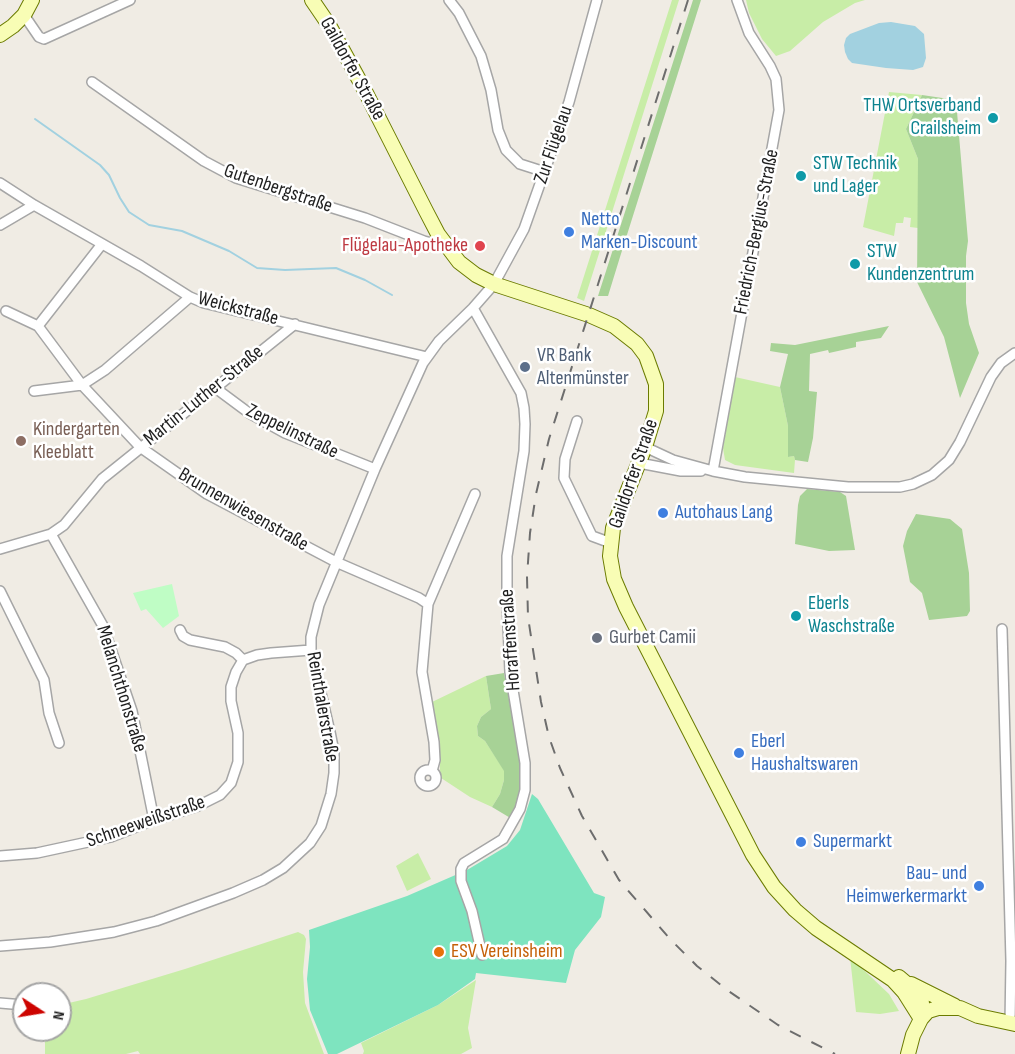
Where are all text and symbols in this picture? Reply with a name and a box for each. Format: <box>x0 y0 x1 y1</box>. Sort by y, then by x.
street label: Gaildorfer Straße <box>314 13 390 125</box>
place label: THW Ortsverband Crailsheim <box>863 94 981 141</box>
street label: Zur Flügelau <box>530 103 578 187</box>
marker: THW Ortsverband Crailsheim <box>986 111 1000 125</box>
street label: Friedrich-Bergius-Straße <box>729 147 785 317</box>
place label: STW Technik und Lager <box>813 152 897 199</box>
street label: Gutenbergstraße <box>221 159 335 219</box>
marker: STW Technik und Lager <box>794 169 808 183</box>
place label: Netto Marken-Discount <box>581 208 698 255</box>
marker: Netto Marken-Discount <box>562 225 576 239</box>
place label: Flügelau-Apotheke <box>342 234 468 258</box>
marker: Flügelau-Apotheke <box>473 239 487 253</box>
place label: STW Kundenzentrum <box>867 240 974 287</box>
marker: STW Kundenzentrum <box>848 257 862 271</box>
street label: Weickstraße <box>195 287 281 331</box>
street label: Martin-Luther-Straße <box>139 340 269 452</box>
place label: VR Bank Altenmünster <box>537 344 629 391</box>
marker: VR Bank Altenmünster <box>518 360 532 374</box>
street label: Zeppelinstraße <box>242 399 342 465</box>
street label: Gaildorfer Straße <box>604 416 664 532</box>
place label: Kindergarten Kleeblatt <box>33 418 120 465</box>
marker: Kindergarten Kleeblatt <box>14 434 28 448</box>
street label: Brunnenwiesenstraße <box>174 463 312 557</box>
place label: Autohaus Lang <box>675 501 773 525</box>
marker: Autohaus Lang <box>656 506 670 520</box>
street label: Horaffenstraße <box>495 588 527 692</box>
place label: Eberls Waschstraße <box>808 592 895 639</box>
marker: Eberls Waschstraße <box>789 609 803 623</box>
street label: Melanchthonstraße <box>90 623 152 755</box>
place label: Gurbet Camii <box>609 626 696 650</box>
marker: Gurbet Camii <box>590 631 604 645</box>
street label: Reinthalerstraße <box>300 650 344 764</box>
place label: Eberl Haushaltswaren <box>751 730 858 777</box>
marker: Eberl Haushaltswaren <box>732 746 746 760</box>
street label: Schneeweißstraße <box>84 790 208 854</box>
place label: Supermarkt <box>813 830 892 854</box>
marker: Supermarkt <box>794 835 808 849</box>
place label: Bau- und Heimwerkermarkt <box>846 862 967 909</box>
marker: Bau- und Heimwerkermarkt <box>972 879 986 893</box>
place label: ESV Vereinsheim <box>451 940 562 964</box>
marker: ESV Vereinsheim <box>432 945 446 959</box>
north arrow <box>12 982 72 1042</box>
text: N <box>48 1009 68 1022</box>

